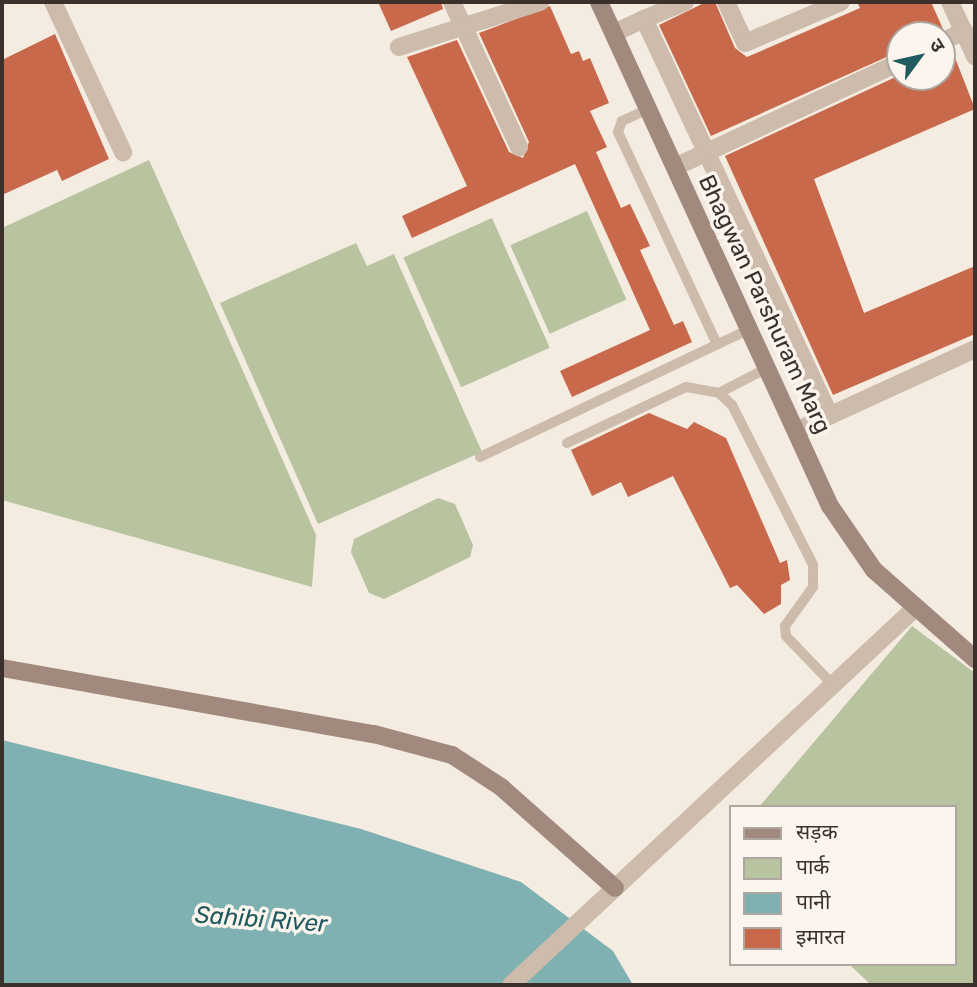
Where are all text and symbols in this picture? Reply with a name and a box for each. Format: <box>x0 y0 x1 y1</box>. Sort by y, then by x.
north arrow <box>886 21 956 91</box>
text: उ <box>925 34 950 56</box>
street label: Bhagwan Parshuram Marg <box>693 170 837 438</box>
legend <box>729 805 956 966</box>
text: सड़क <box>796 819 838 844</box>
text: पार्क <box>796 854 830 879</box>
text: पानी <box>796 889 830 914</box>
water label: Sahibi River <box>194 901 328 939</box>
text: इमारत <box>796 924 845 949</box>

